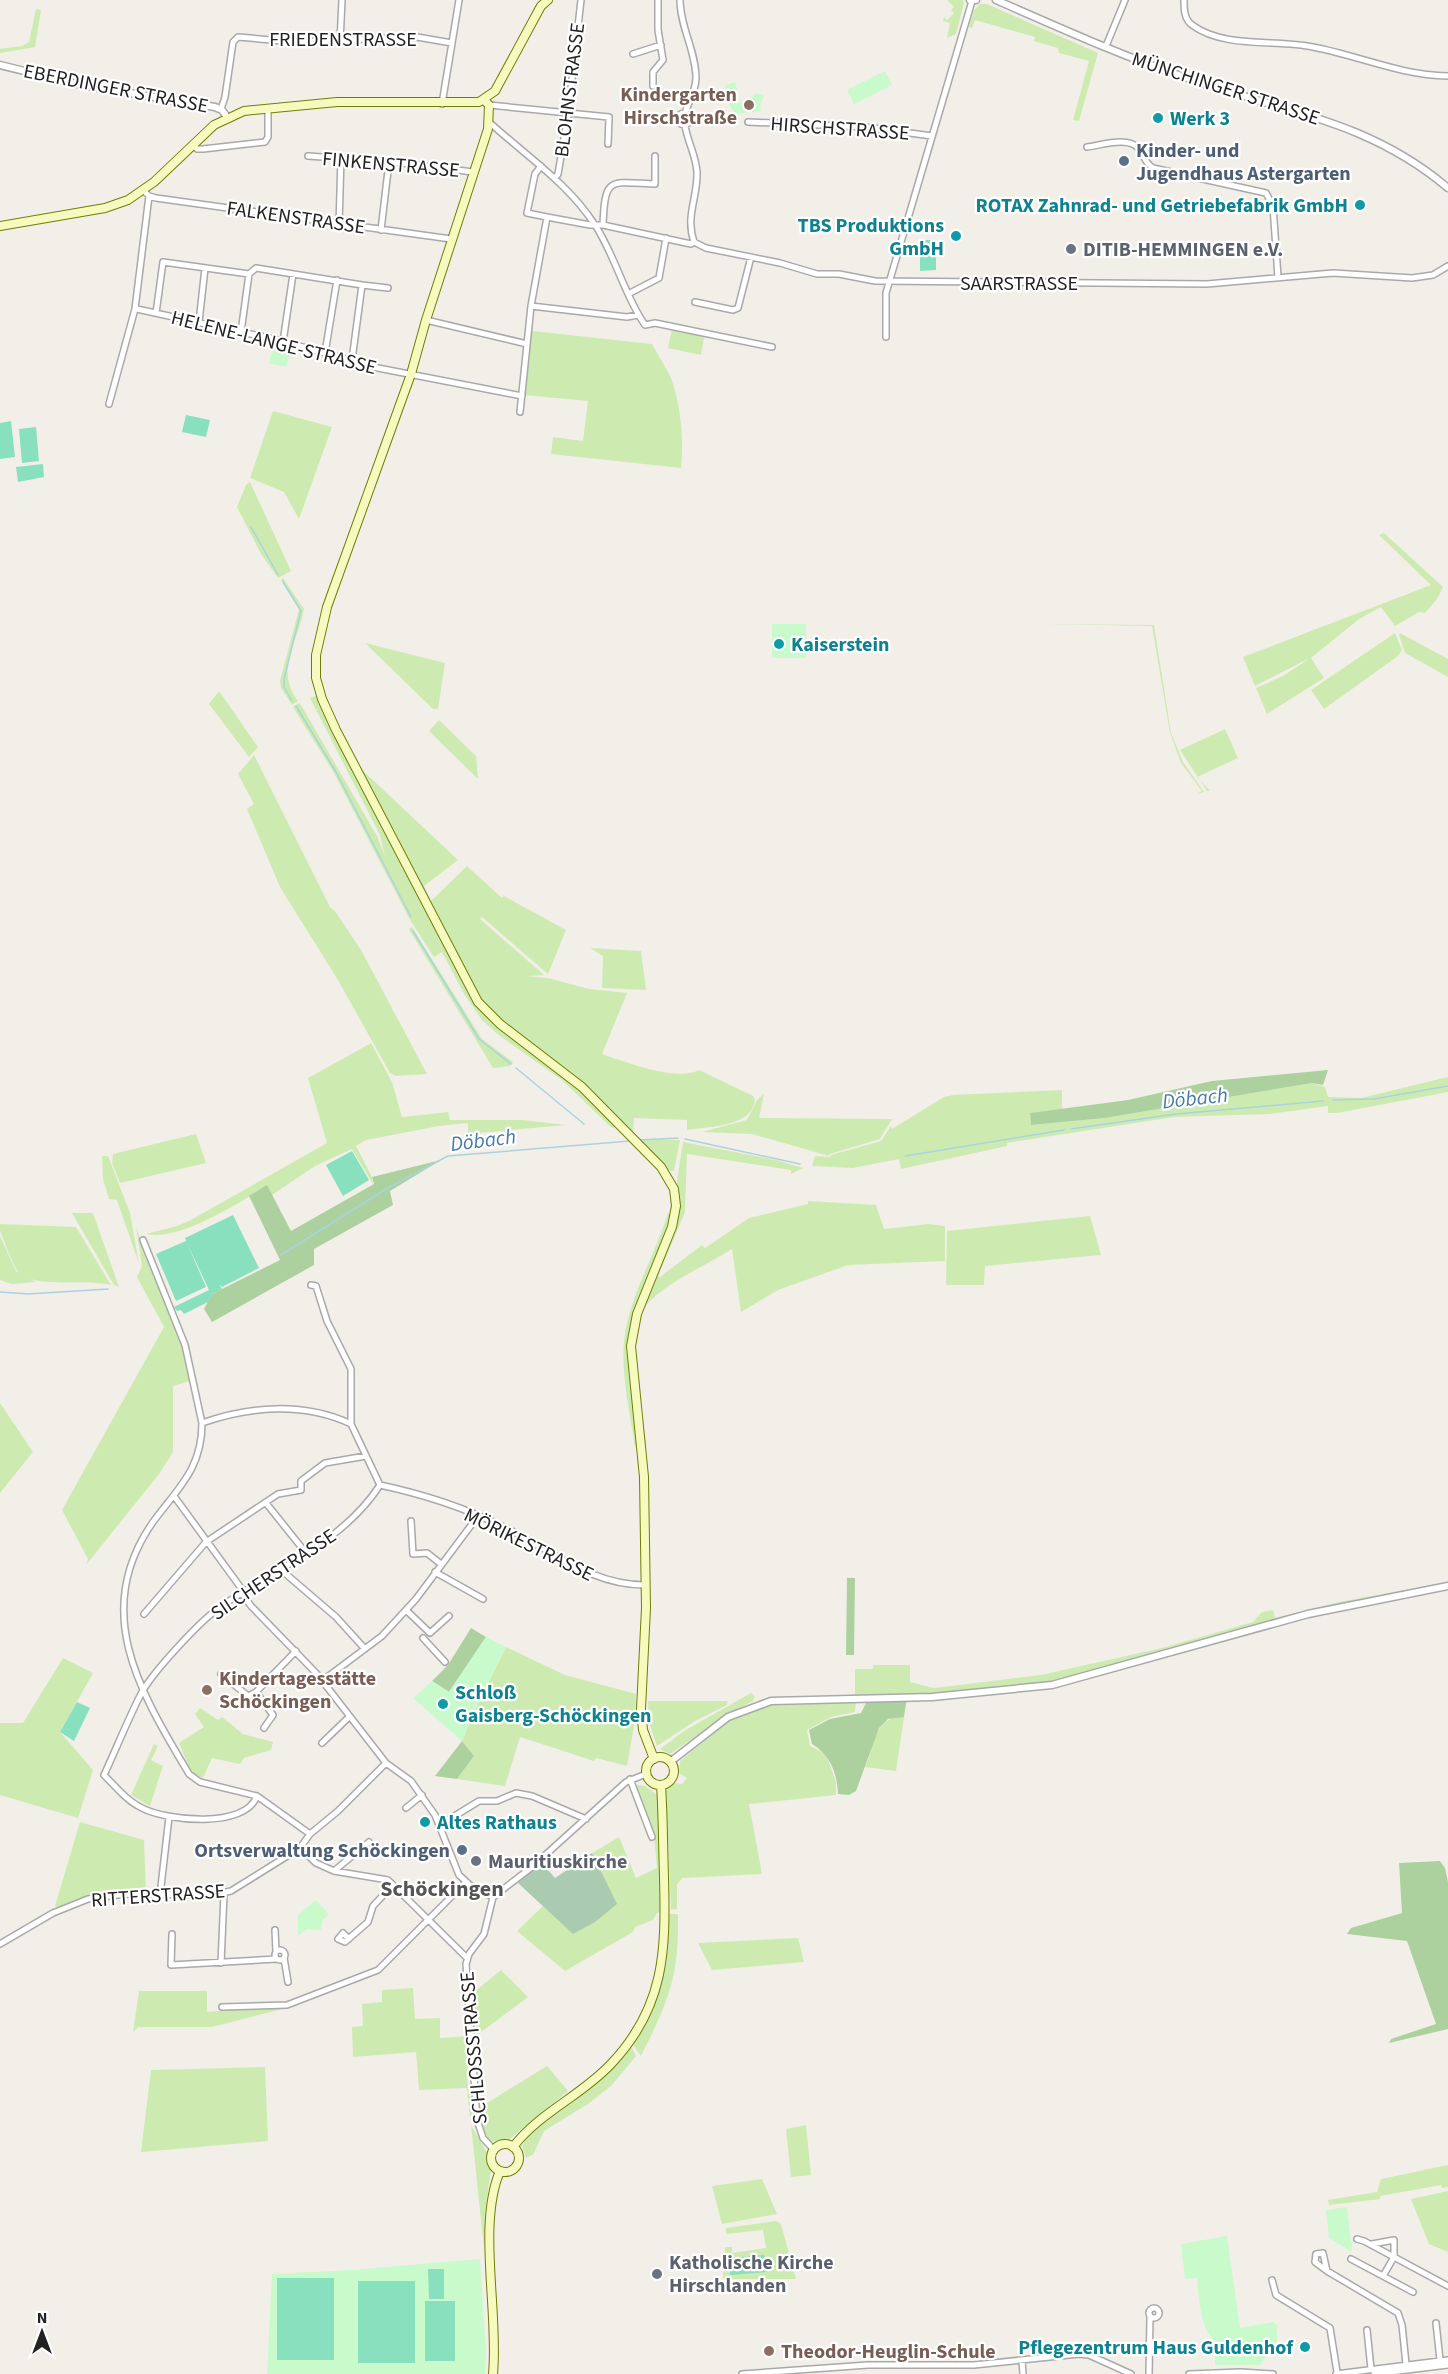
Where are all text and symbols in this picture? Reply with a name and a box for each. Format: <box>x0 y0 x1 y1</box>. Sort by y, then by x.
street label: BLOHNSTRASSE <box>548 21 592 159</box>
street label: FRIEDENSTRASSE <box>269 26 417 54</box>
street label: MÜNCHINGER STRASSE <box>1128 45 1323 133</box>
street label: EBERDINGER STRASSE <box>21 57 211 121</box>
place label: Kindergarten Hirschstraße <box>620 81 737 132</box>
marker: Kindergarten Hirschstraße <box>742 98 756 112</box>
place label: Werk 3 <box>1170 105 1230 133</box>
street label: HIRSCHSTRASSE <box>769 110 910 148</box>
marker: Werk 3 <box>1151 111 1165 125</box>
place label: Kinder- und Jugendhaus Astergarten <box>1136 137 1351 188</box>
street label: FINKENSTRASSE <box>321 145 461 185</box>
marker: Kinder- und Jugendhaus Astergarten <box>1117 154 1131 168</box>
place label: ROTAX Zahnrad- und Getriebefabrik GmbH <box>976 192 1348 220</box>
street label: FALKENSTRASSE <box>225 194 367 242</box>
marker: ROTAX Zahnrad- und Getriebefabrik GmbH <box>1353 198 1367 212</box>
place label: TBS Produktions GmbH <box>798 212 944 263</box>
marker: TBS Produktions GmbH <box>949 229 963 243</box>
place label: DITIB-HEMMINGEN e.V. <box>1083 236 1283 264</box>
marker: DITIB-HEMMINGEN e.V. <box>1064 242 1078 256</box>
street label: SAARSTRASSE <box>960 270 1078 298</box>
street label: HELENE-LANGE-STRASSE <box>168 304 379 382</box>
place label: Kaiserstein <box>791 631 889 659</box>
marker: Kaiserstein <box>772 637 786 651</box>
water label: Döbach <box>1161 1080 1229 1116</box>
water label: Döbach <box>448 1121 518 1159</box>
street label: MÖRIKESTRASSE <box>459 1501 598 1588</box>
street label: SILCHERSTRASSE <box>205 1522 342 1627</box>
place label: Kindertagesstätte Schöckingen <box>219 1665 376 1716</box>
place label: Schloß Gaisberg-Schöckingen <box>455 1679 651 1730</box>
marker: Kindertagesstätte Schöckingen <box>200 1683 214 1697</box>
marker: Schloß Gaisberg-Schöckingen <box>436 1697 450 1711</box>
place label: Altes Rathaus <box>436 1809 557 1837</box>
marker: Altes Rathaus <box>418 1815 432 1829</box>
place label: Ortsverwaltung Schöckingen <box>194 1837 450 1865</box>
marker: Ortsverwaltung Schöckingen <box>455 1843 469 1857</box>
place label: Mauritiuskirche <box>488 1848 627 1876</box>
marker: Mauritiuskirche <box>469 1854 483 1868</box>
district label: Schöckingen <box>380 1873 504 1905</box>
street label: RITTERSTRASSE <box>90 1877 226 1915</box>
street label: SCHLOSSSTRASSE <box>453 1970 495 2125</box>
place label: Katholische Kirche Hirschlanden <box>669 2249 834 2300</box>
marker: Katholische Kirche Hirschlanden <box>650 2267 664 2281</box>
north arrow <box>12 2302 72 2362</box>
text: N <box>37 2307 47 2329</box>
place label: Pflegezentrum Haus Guldenhof <box>1018 2334 1294 2362</box>
place label: Theodor-Heuglin-Schule <box>781 2338 996 2366</box>
marker: Pflegezentrum Haus Guldenhof <box>1298 2340 1312 2354</box>
marker: Theodor-Heuglin-Schule <box>762 2344 776 2358</box>

